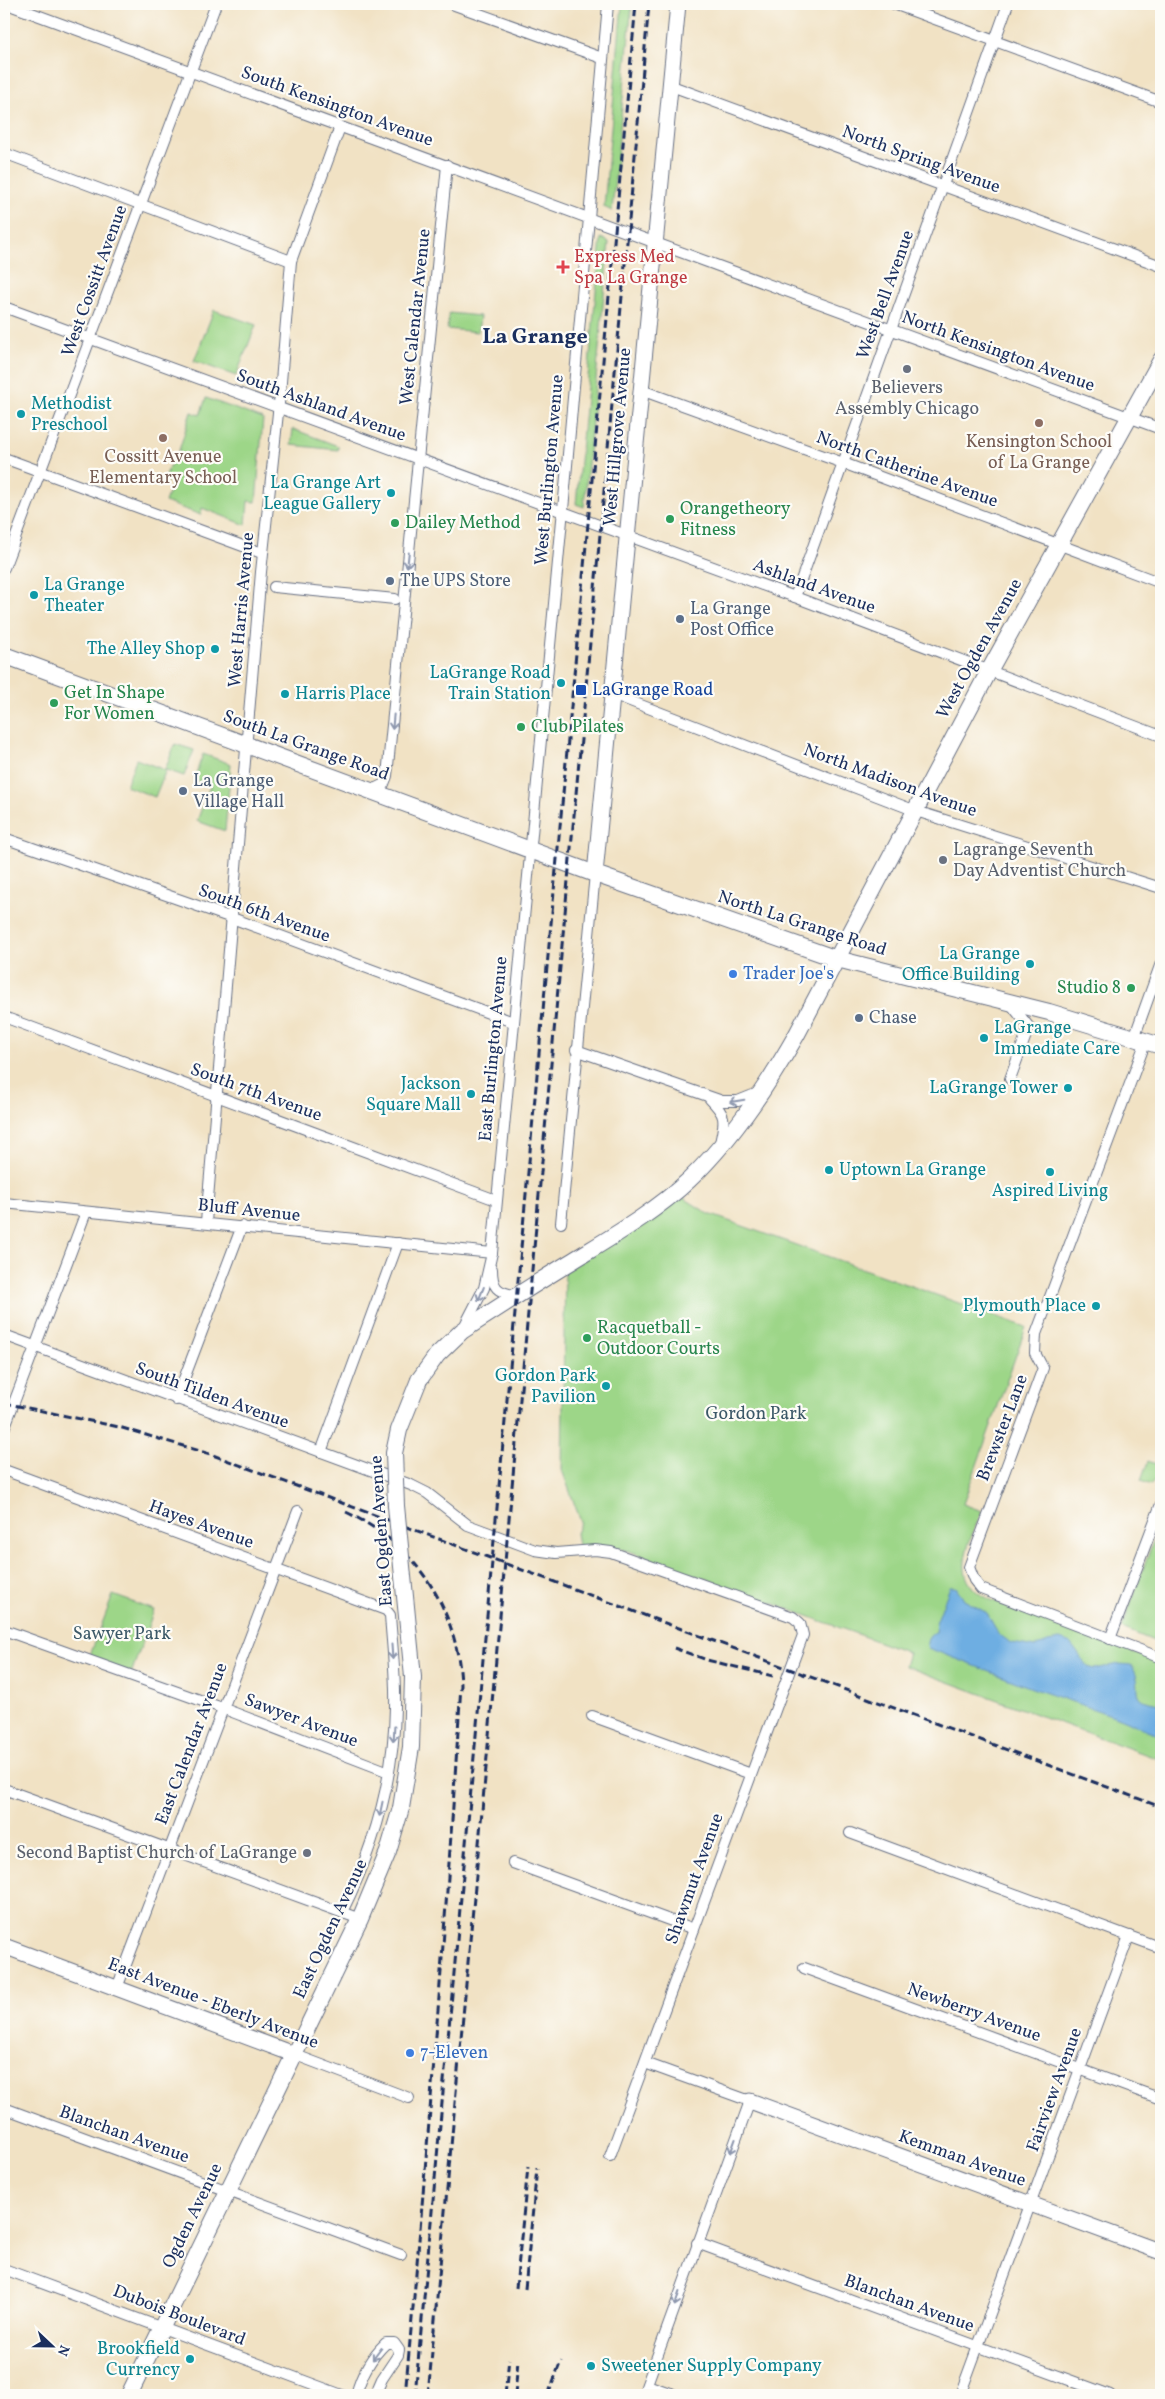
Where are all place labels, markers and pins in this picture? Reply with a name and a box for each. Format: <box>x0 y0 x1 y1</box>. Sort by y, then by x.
place label: Express Med Spa La Grange <box>574 245 688 291</box>
marker: Express Med Spa La Grange <box>556 260 570 274</box>
marker: Believers Assembly Chicago <box>901 363 913 375</box>
place label: Believers Assembly Chicago <box>835 376 979 422</box>
place label: Methodist Preschool <box>31 392 112 438</box>
marker: Methodist Preschool <box>15 408 27 420</box>
marker: Kensington School of La Grange <box>1033 417 1045 429</box>
place label: Kensington School of La Grange <box>966 430 1112 476</box>
marker: Cossitt Avenue Elementary School <box>157 432 169 444</box>
place label: Cossitt Avenue Elementary School <box>89 445 237 491</box>
place label: La Grange Art League Gallery <box>263 471 381 517</box>
marker: La Grange Art League Gallery <box>385 487 397 499</box>
place label: Orangetheory Fitness <box>680 497 791 543</box>
place label: Dailey Method <box>405 511 521 536</box>
marker: Orangetheory Fitness <box>664 513 676 525</box>
marker: Dailey Method <box>389 517 401 529</box>
place label: The UPS Store <box>400 569 511 594</box>
place label: La Grange Theater <box>44 573 125 619</box>
marker: The UPS Store <box>384 575 396 587</box>
marker: La Grange Theater <box>28 589 40 601</box>
place label: La Grange Post Office <box>690 597 774 643</box>
marker: La Grange Post Office <box>674 613 686 625</box>
place label: The Alley Shop <box>87 637 205 662</box>
marker: The Alley Shop <box>209 643 221 655</box>
place label: LaGrange Road Train Station <box>430 661 551 707</box>
marker: LaGrange Road Train Station <box>555 677 567 689</box>
place label: LaGrange Road <box>592 678 713 703</box>
place label: Get In Shape For Women <box>64 681 165 727</box>
place label: Harris Place <box>295 682 391 707</box>
marker: LaGrange Road <box>574 683 588 697</box>
marker: Harris Place <box>279 688 291 700</box>
marker: Get In Shape For Women <box>48 697 60 709</box>
place label: Club Pilates <box>531 715 624 740</box>
marker: Club Pilates <box>515 721 527 733</box>
place label: La Grange Village Hall <box>193 769 284 815</box>
marker: La Grange Village Hall <box>177 785 189 797</box>
place label: Lagrange Seventh Day Adventist Church <box>953 838 1127 884</box>
marker: Lagrange Seventh Day Adventist Church <box>937 854 949 866</box>
place label: La Grange Office Building <box>902 942 1020 988</box>
marker: La Grange Office Building <box>1024 958 1036 970</box>
place label: Trader Joe's <box>743 962 834 987</box>
marker: Trader Joe's <box>727 968 739 980</box>
place label: Studio 8 <box>1057 976 1121 1001</box>
marker: Studio 8 <box>1125 982 1137 994</box>
place label: Chase <box>869 1006 917 1031</box>
marker: Chase <box>853 1012 865 1024</box>
place label: LaGrange Immediate Care <box>994 1016 1120 1062</box>
marker: LaGrange Immediate Care <box>978 1032 990 1044</box>
place label: Jackson Square Mall <box>366 1072 461 1118</box>
place label: LaGrange Tower <box>929 1076 1058 1101</box>
marker: LaGrange Tower <box>1062 1082 1074 1094</box>
marker: Jackson Square Mall <box>465 1088 477 1100</box>
place label: Uptown La Grange <box>839 1158 986 1183</box>
marker: Uptown La Grange <box>823 1164 835 1176</box>
marker: Aspired Living <box>1044 1166 1056 1178</box>
place label: Aspired Living <box>992 1179 1108 1204</box>
place label: Plymouth Place <box>963 1294 1086 1319</box>
marker: Plymouth Place <box>1090 1300 1102 1312</box>
place label: Racquetball - Outdoor Courts <box>597 1316 720 1362</box>
marker: Racquetball - Outdoor Courts <box>581 1332 593 1344</box>
place label: Gordon Park Pavilion <box>495 1364 596 1410</box>
marker: Gordon Park Pavilion <box>600 1380 612 1392</box>
place label: Second Baptist Church of LaGrange <box>16 1841 297 1866</box>
marker: Second Baptist Church of LaGrange <box>301 1847 313 1859</box>
place label: 7-Eleven <box>420 2041 488 2066</box>
marker: 7-Eleven <box>404 2047 416 2059</box>
place label: Brookfield Currency <box>97 2337 180 2383</box>
marker: Brookfield Currency <box>184 2353 196 2365</box>
place label: Sweetener Supply Company <box>601 2354 822 2379</box>
marker: Sweetener Supply Company <box>585 2360 597 2372</box>

